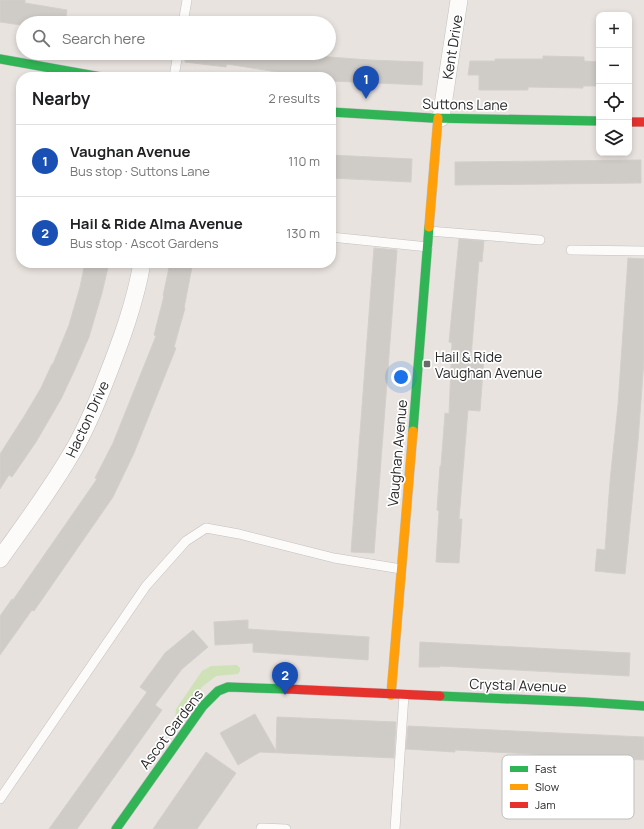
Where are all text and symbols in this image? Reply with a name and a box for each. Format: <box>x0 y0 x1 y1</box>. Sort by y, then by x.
map controls <box>596 12 632 156</box>
button: + <box>596 12 632 48</box>
street label: Kent Drive <box>438 13 466 81</box>
search box <box>16 16 336 60</box>
icon: search <box>30 27 52 49</box>
text: Search here <box>62 28 145 49</box>
button: − <box>596 48 632 84</box>
pin: 1 <box>353 66 379 99</box>
button: locate <box>596 84 632 120</box>
text: Nearby <box>32 87 90 110</box>
text: 2 results <box>268 89 320 107</box>
street label: Suttons Lane <box>422 94 508 114</box>
button: layers <box>596 120 632 156</box>
text: Vaughan Avenue <box>70 141 191 162</box>
text: 1 <box>42 152 48 170</box>
text: 110 m <box>288 152 320 170</box>
text: Bus stop · Suttons Lane <box>70 162 210 180</box>
text: Hail & Ride Alma Avenue <box>70 213 243 234</box>
text: 2 <box>41 224 49 242</box>
text: 130 m <box>286 224 320 242</box>
text: Bus stop · Ascot Gardens <box>70 234 219 252</box>
place label: Hail & Ride Vaughan Avenue <box>435 347 542 382</box>
marker: Hail & Ride Vaughan Avenue <box>422 359 432 369</box>
your location <box>391 367 411 387</box>
street label: Hacton Drive <box>61 378 113 460</box>
street label: Vaughan Avenue <box>383 399 411 507</box>
pin: 2 <box>272 662 298 695</box>
street label: Crystal Avenue <box>469 674 567 696</box>
street label: Ascot Gardens <box>135 685 207 773</box>
legend <box>502 755 634 819</box>
text: Fast <box>535 761 557 776</box>
text: Slow <box>535 779 560 794</box>
text: Jam <box>535 797 556 812</box>

